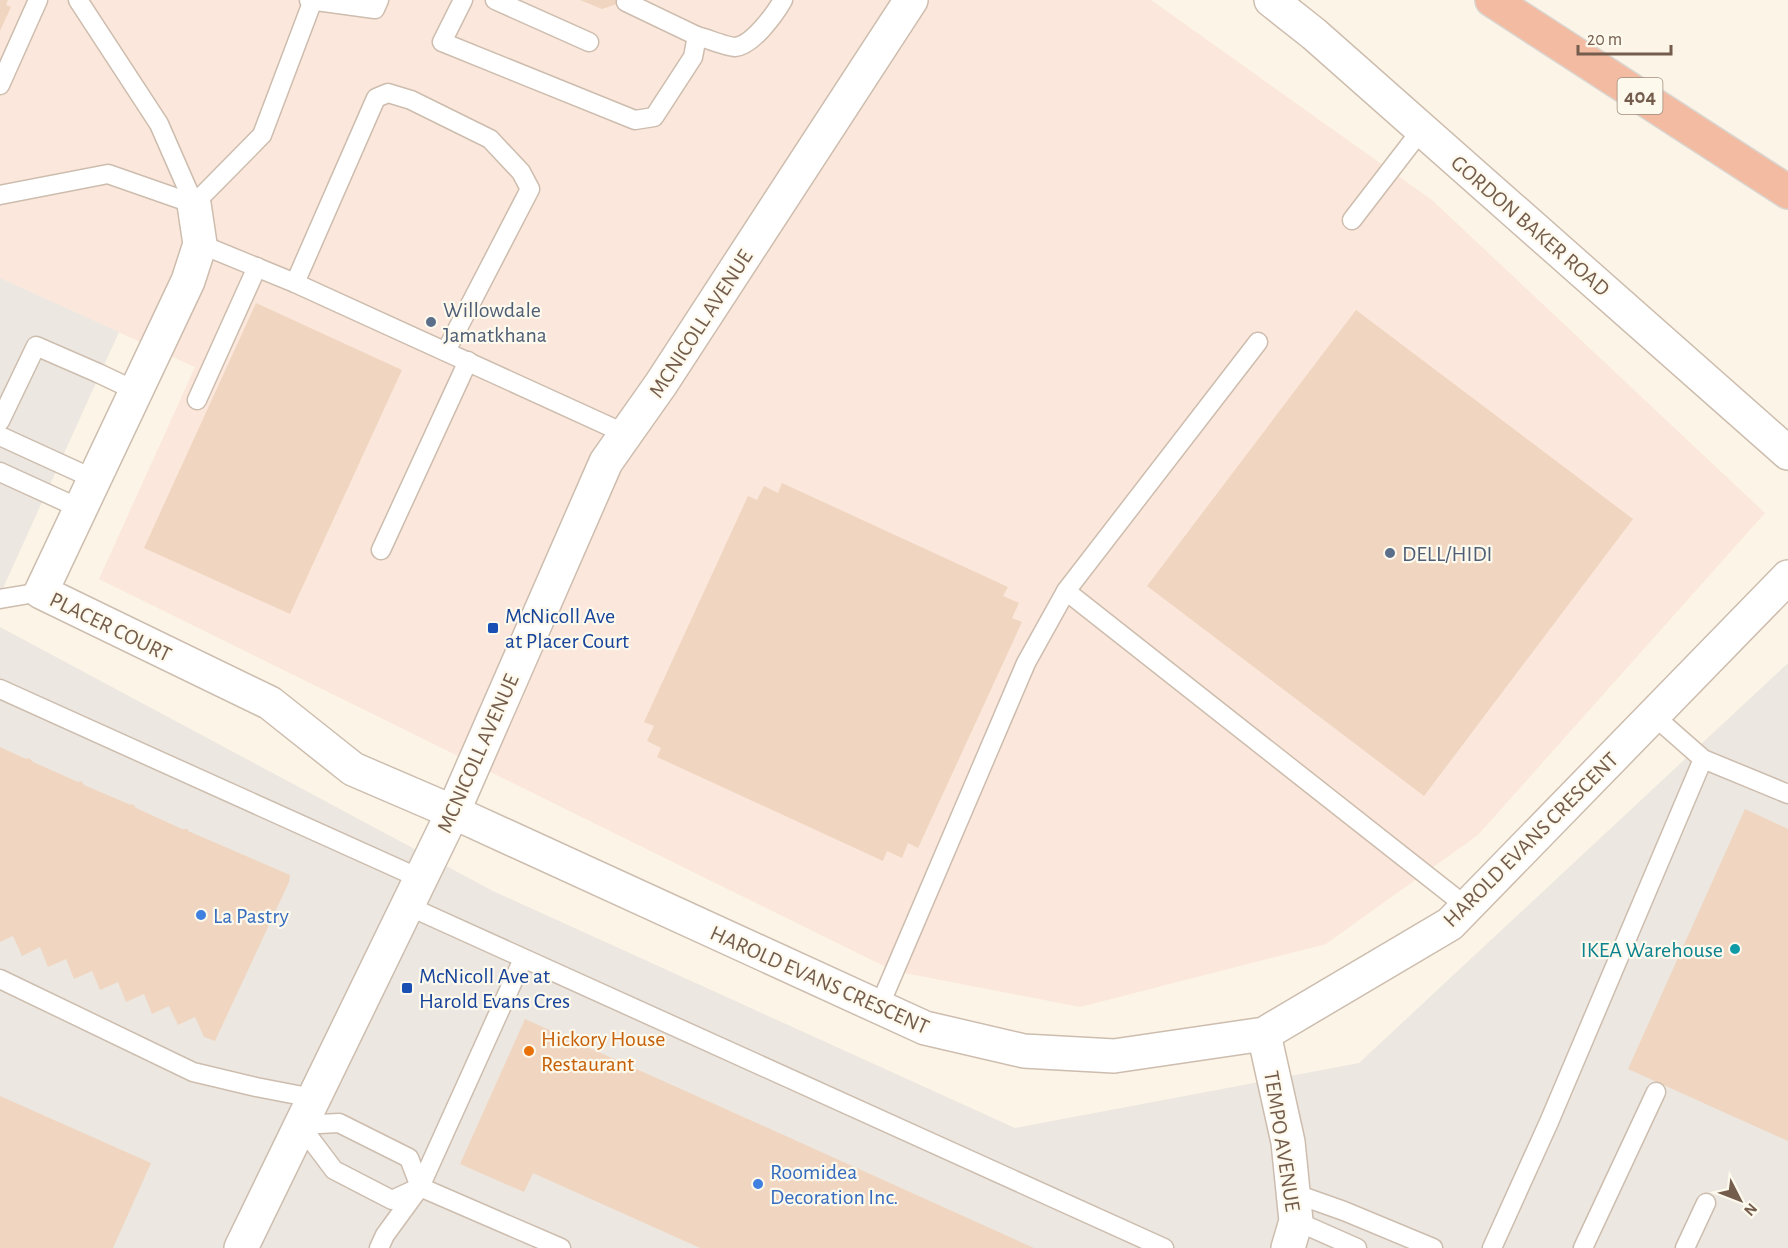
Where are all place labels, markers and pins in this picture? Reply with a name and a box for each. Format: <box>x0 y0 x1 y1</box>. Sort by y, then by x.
place label: Willowdale Jamatkhana <box>443 299 547 346</box>
marker: Willowdale Jamatkhana <box>424 315 438 329</box>
place label: DELL/HIDI <box>1402 543 1493 565</box>
marker: DELL/HIDI <box>1383 546 1397 560</box>
place label: McNicoll Ave at Placer Court <box>505 605 629 652</box>
marker: McNicoll Ave at Placer Court <box>486 621 500 635</box>
place label: La Pastry <box>213 905 290 927</box>
marker: La Pastry <box>194 908 208 922</box>
place label: IKEA Warehouse <box>1581 939 1723 961</box>
marker: IKEA Warehouse <box>1728 942 1742 956</box>
place label: McNicoll Ave at Harold Evans Cres <box>419 965 570 1012</box>
marker: McNicoll Ave at Harold Evans Cres <box>400 981 414 995</box>
place label: Hickory House Restaurant <box>541 1028 665 1075</box>
marker: Hickory House Restaurant <box>522 1044 536 1058</box>
place label: Roomidea Decoration Inc. <box>770 1161 898 1208</box>
marker: Roomidea Decoration Inc. <box>751 1177 765 1191</box>

